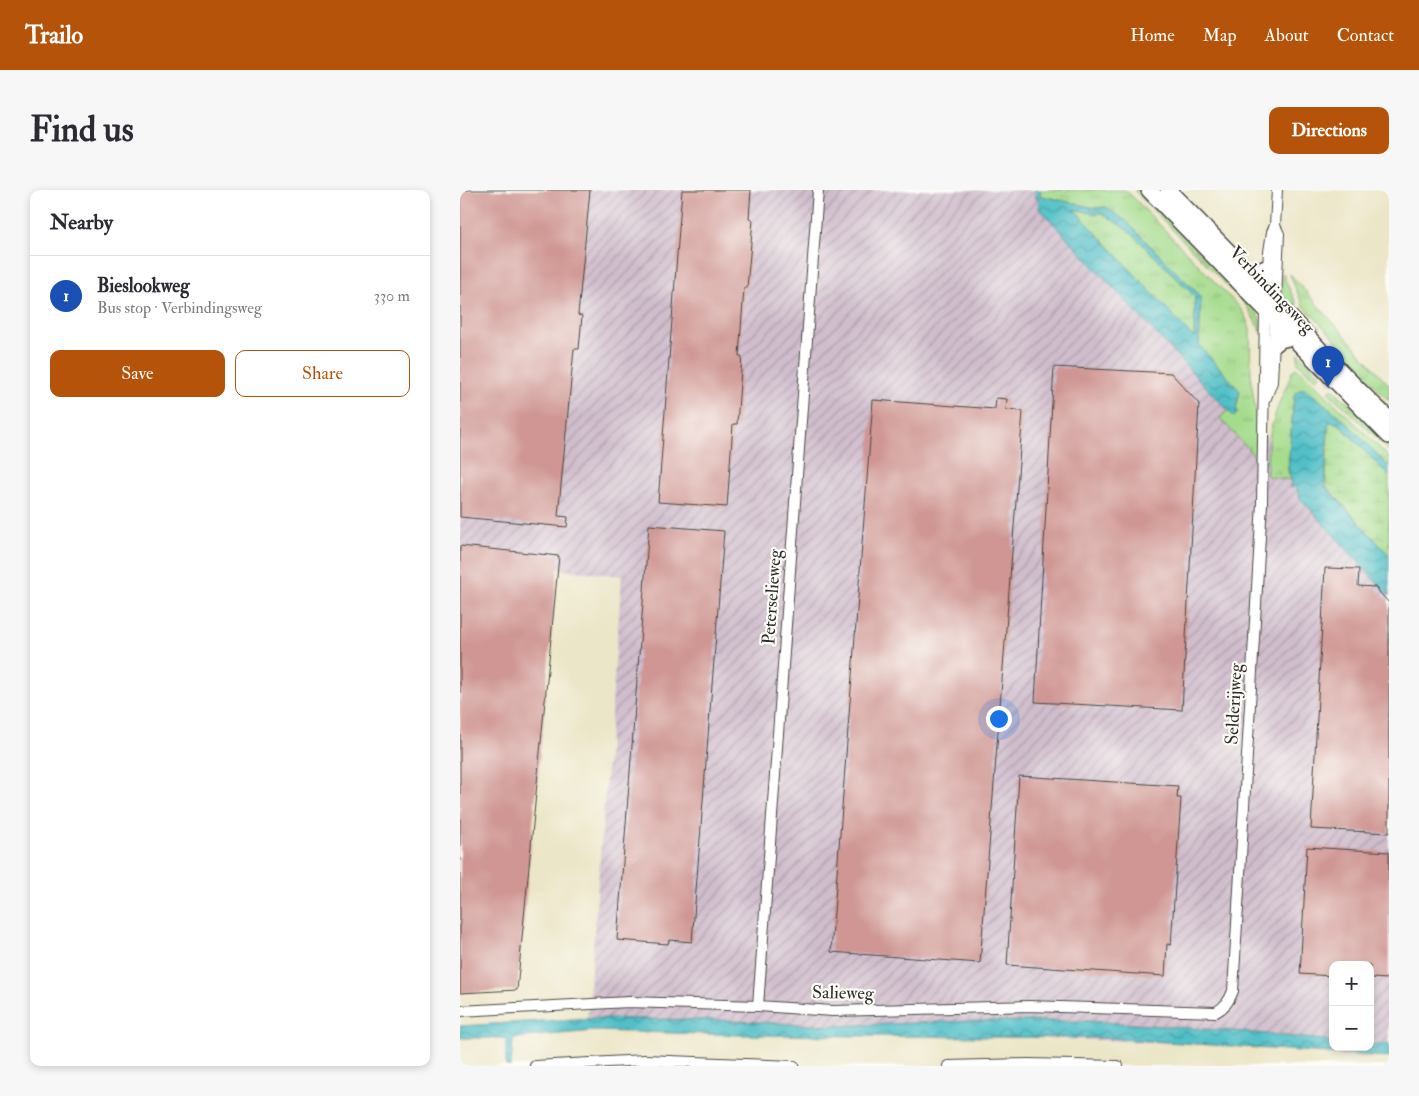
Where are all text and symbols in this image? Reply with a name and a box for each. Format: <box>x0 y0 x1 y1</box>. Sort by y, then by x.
text: Trailo <box>25 20 83 51</box>
text: Home <box>1130 24 1175 47</box>
text: Map <box>1203 24 1237 47</box>
text: About <box>1265 24 1309 47</box>
text: Contact <box>1337 24 1394 47</box>
button: Directions <box>1269 107 1389 154</box>
text: Find us <box>30 108 134 152</box>
text: Nearby <box>50 209 113 236</box>
street label: Verbindingsweg <box>1224 241 1321 340</box>
text: Bieslookweg <box>97 274 190 298</box>
text: 1 <box>63 286 69 306</box>
text: 330 m <box>374 286 410 306</box>
text: Bus stop · Verbindingsweg <box>97 298 262 318</box>
pin: 1 <box>1312 346 1344 387</box>
button: Save <box>50 350 225 397</box>
button: Share <box>235 350 410 397</box>
street label: Peterselieweg <box>757 547 787 645</box>
street label: Selderijweg <box>1220 662 1248 745</box>
your location <box>986 706 1012 732</box>
map controls <box>1329 961 1374 1051</box>
button: + <box>1329 961 1374 1006</box>
street label: Salieweg <box>812 981 875 1005</box>
button: − <box>1329 1006 1374 1051</box>

